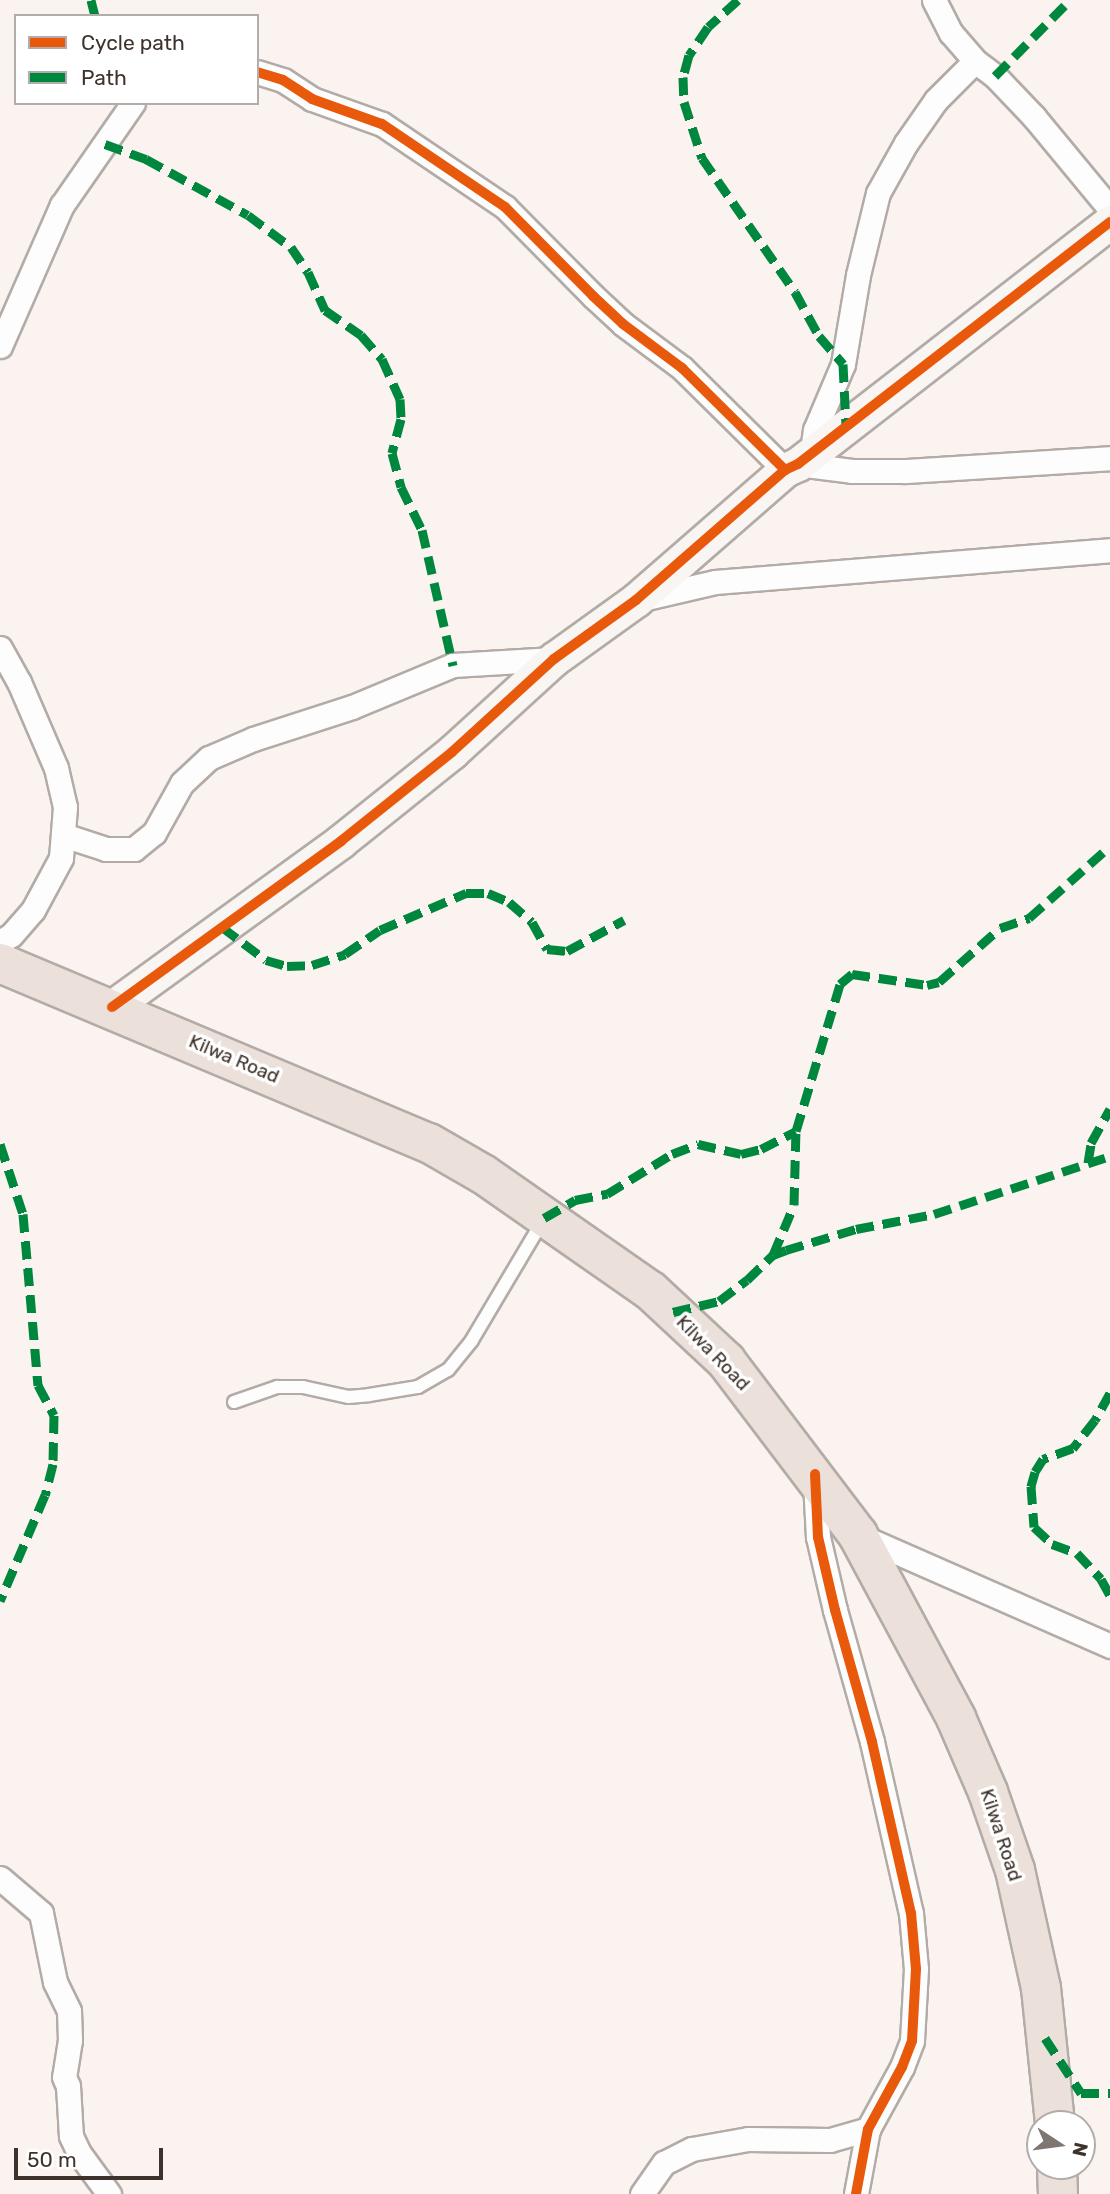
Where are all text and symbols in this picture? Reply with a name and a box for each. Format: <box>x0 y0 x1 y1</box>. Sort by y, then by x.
legend <box>14 14 259 105</box>
text: Cycle path <box>81 30 185 55</box>
text: Path <box>81 65 127 90</box>
street label: Kilwa Road <box>185 1030 283 1088</box>
street label: Kilwa Road <box>672 1311 754 1395</box>
street label: Kilwa Road <box>975 1786 1027 1884</box>
north arrow <box>1026 2110 1096 2180</box>
scale bar <box>18 2134 166 2178</box>
text: N <box>1067 2140 1093 2159</box>
text: 50 m <box>27 2147 77 2172</box>

